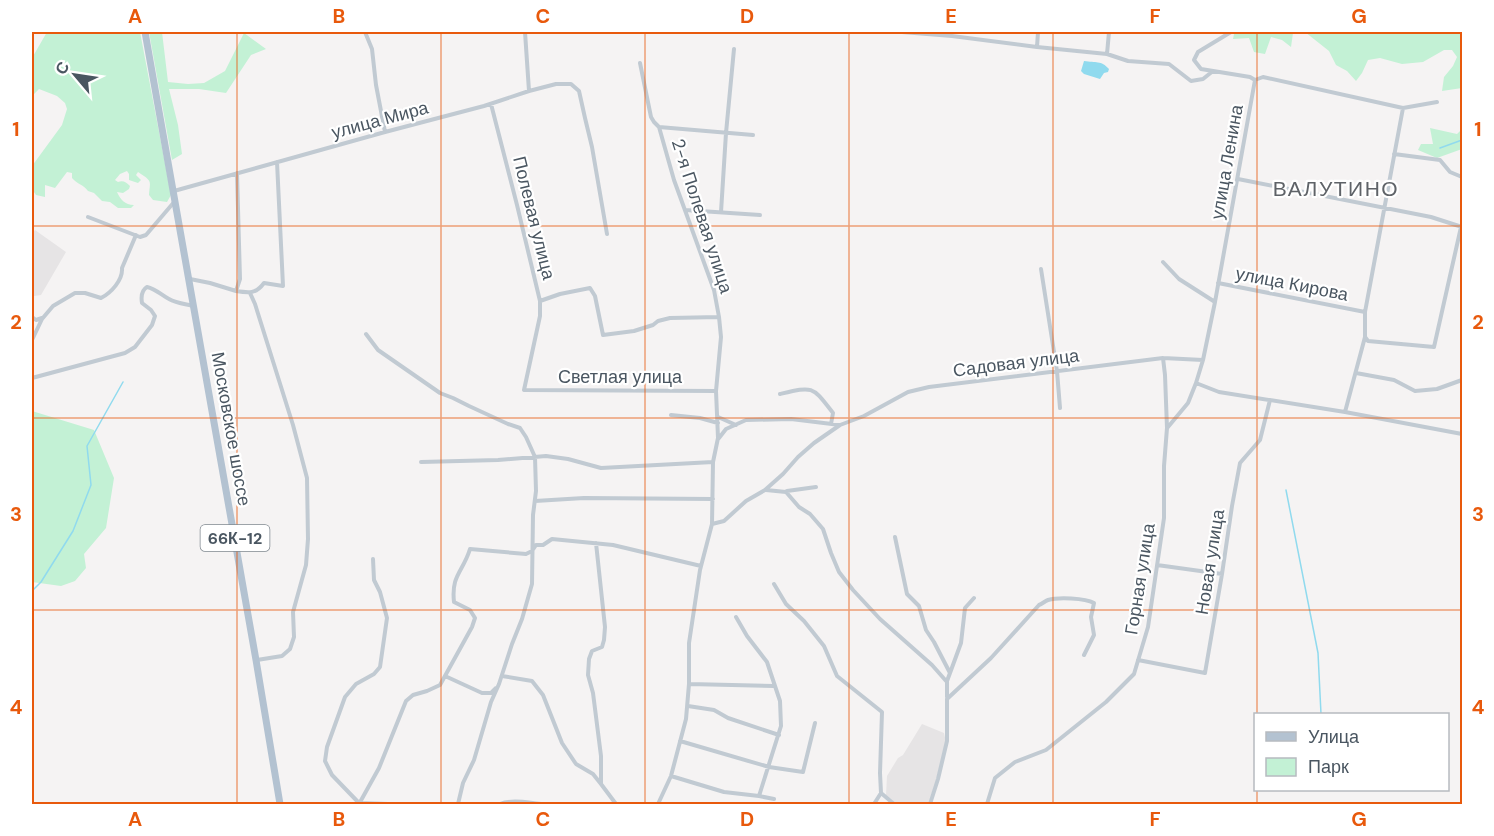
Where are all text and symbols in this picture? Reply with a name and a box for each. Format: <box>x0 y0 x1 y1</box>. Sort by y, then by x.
text: A <box>128 3 142 29</box>
text: B <box>333 3 345 29</box>
text: C <box>536 3 550 29</box>
text: D <box>740 3 754 29</box>
text: E <box>945 3 957 29</box>
text: F <box>1149 3 1161 29</box>
text: G <box>1351 3 1367 29</box>
north arrow <box>45 45 105 105</box>
text: С <box>50 57 75 78</box>
street label: улица Мира <box>329 95 432 144</box>
street label: улица Ленина <box>1205 102 1249 221</box>
text: 1 <box>12 116 20 142</box>
text: 1 <box>1474 116 1482 142</box>
street label: 2-я Полевая улица <box>666 136 739 297</box>
street label: Полевая улица <box>507 154 561 283</box>
district label: ВАЛУТИНО <box>1273 175 1399 203</box>
street label: улица Кирова <box>1234 261 1351 307</box>
text: 2 <box>10 309 22 335</box>
text: 2 <box>1472 309 1484 335</box>
street label: Садовая улица <box>951 343 1082 383</box>
street label: Московское шоссе <box>206 350 256 508</box>
street label: Светлая улица <box>558 365 683 389</box>
text: 3 <box>10 501 22 527</box>
text: 3 <box>1472 501 1484 527</box>
street label: Новая улица <box>1190 507 1230 616</box>
street label: Горная улица <box>1119 521 1161 636</box>
road number: 66К-12 <box>200 525 270 551</box>
text: 4 <box>10 694 23 720</box>
text: 4 <box>1472 694 1485 720</box>
legend <box>1254 713 1449 791</box>
text: Улица <box>1308 725 1360 749</box>
text: Парк <box>1308 755 1349 779</box>
text: A <box>128 806 142 832</box>
text: B <box>333 806 345 832</box>
text: C <box>536 806 550 832</box>
text: D <box>740 806 754 832</box>
text: E <box>945 806 957 832</box>
text: F <box>1149 806 1161 832</box>
text: G <box>1351 806 1367 832</box>

